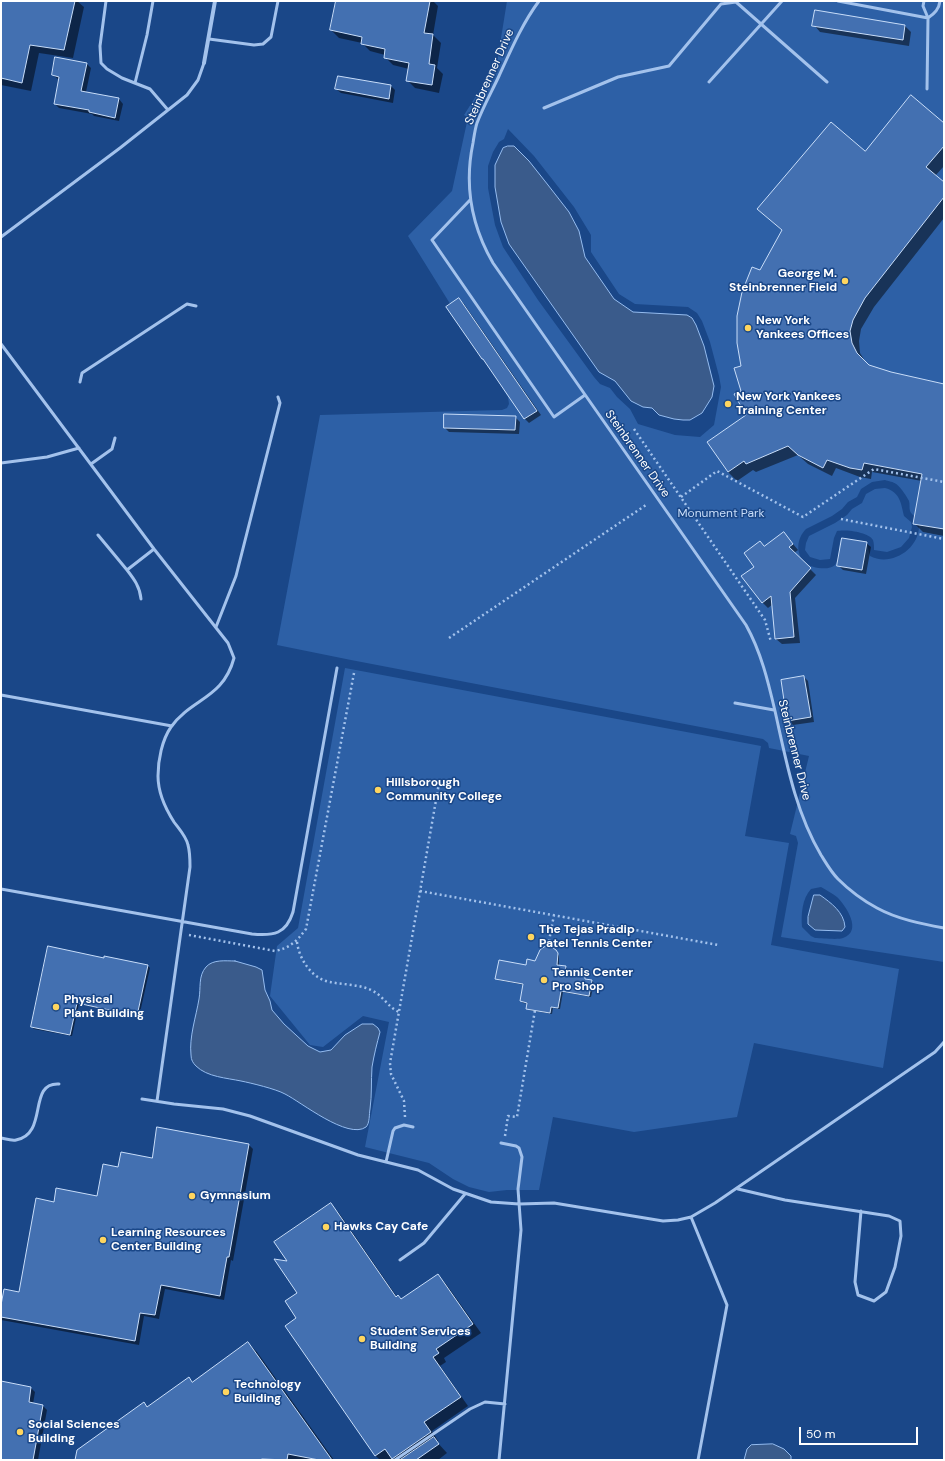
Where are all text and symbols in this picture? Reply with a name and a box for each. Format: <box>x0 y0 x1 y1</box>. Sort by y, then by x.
street label: Steinbrenner Drive <box>462 27 518 127</box>
place label: George M. Steinbrenner Field <box>729 267 837 295</box>
marker: George M. Steinbrenner Field <box>840 276 850 286</box>
place label: New York Yankees Offices <box>756 314 849 342</box>
marker: New York Yankees Offices <box>743 323 753 333</box>
place label: New York Yankees Training Center <box>736 390 841 418</box>
marker: New York Yankees Training Center <box>723 399 733 409</box>
street label: Steinbrenner Drive <box>601 408 673 500</box>
park label: Monument Park <box>678 507 764 521</box>
street label: Steinbrenner Drive <box>775 698 813 802</box>
place label: Hillsborough Community College <box>386 776 502 804</box>
marker: Hillsborough Community College <box>373 785 383 795</box>
place label: The Tejas Pradip Patel Tennis Center <box>539 923 652 951</box>
marker: The Tejas Pradip Patel Tennis Center <box>526 932 536 942</box>
place label: Tennis Center Pro Shop <box>552 966 633 994</box>
marker: Tennis Center Pro Shop <box>539 975 549 985</box>
place label: Physical Plant Building <box>64 993 144 1021</box>
marker: Physical Plant Building <box>51 1002 61 1012</box>
place label: Gymnasium <box>200 1189 271 1203</box>
marker: Gymnasium <box>187 1191 197 1201</box>
place label: Hawks Cay Cafe <box>334 1220 428 1234</box>
marker: Hawks Cay Cafe <box>321 1222 331 1232</box>
place label: Learning Resources Center Building <box>111 1226 226 1254</box>
marker: Learning Resources Center Building <box>98 1235 108 1245</box>
place label: Student Services Building <box>370 1325 471 1353</box>
marker: Student Services Building <box>357 1334 367 1344</box>
place label: Technology Building <box>234 1378 301 1406</box>
marker: Technology Building <box>221 1387 231 1397</box>
place label: Social Sciences Building <box>28 1418 120 1446</box>
scale bar <box>801 1419 920 1445</box>
text: 50 m <box>806 1426 835 1442</box>
marker: Social Sciences Building <box>15 1427 25 1437</box>

